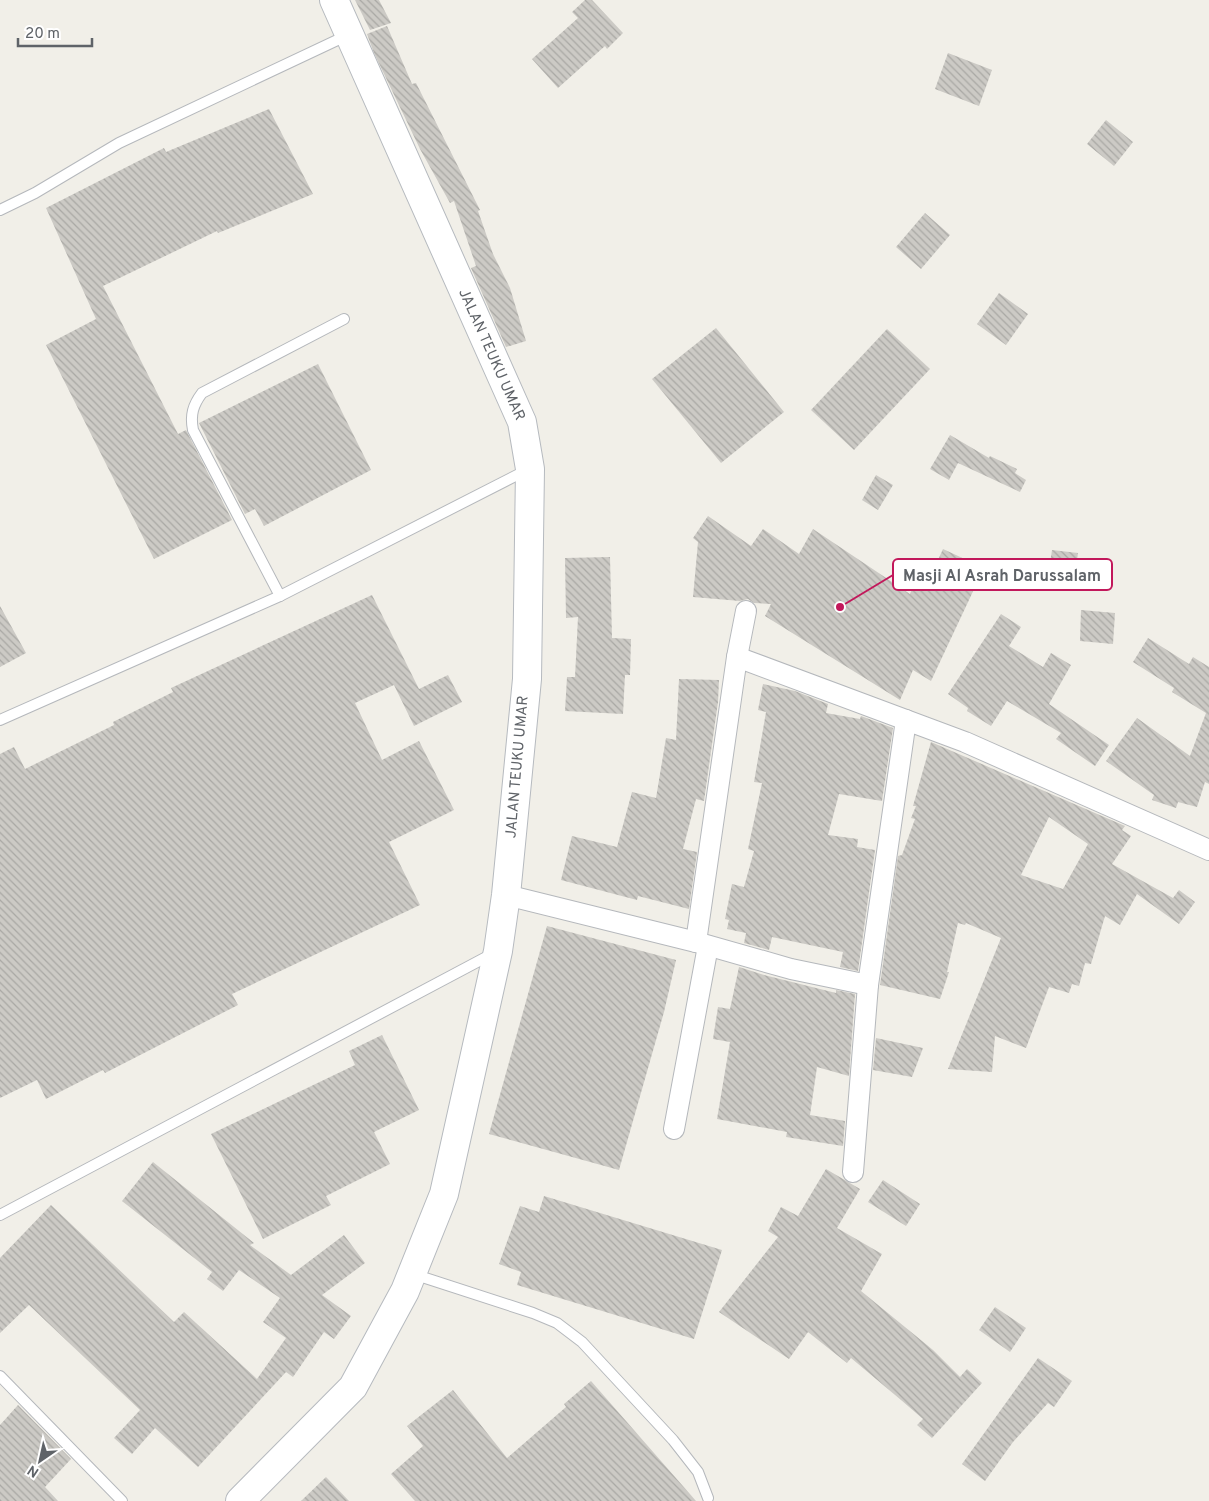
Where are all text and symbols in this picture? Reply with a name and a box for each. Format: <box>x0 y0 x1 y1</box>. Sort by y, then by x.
scale bar <box>18 15 91 47</box>
text: 20 m <box>25 25 60 44</box>
street label: JALAN TEUKU UMAR <box>453 286 529 424</box>
callout: Masji Al Asrah Darussalam <box>893 559 1112 590</box>
text: Masji Al Asrah Darussalam <box>903 567 1101 587</box>
street label: JALAN TEUKU UMAR <box>502 695 534 839</box>
north arrow <box>15 1436 65 1486</box>
text: N <box>25 1461 42 1480</box>

